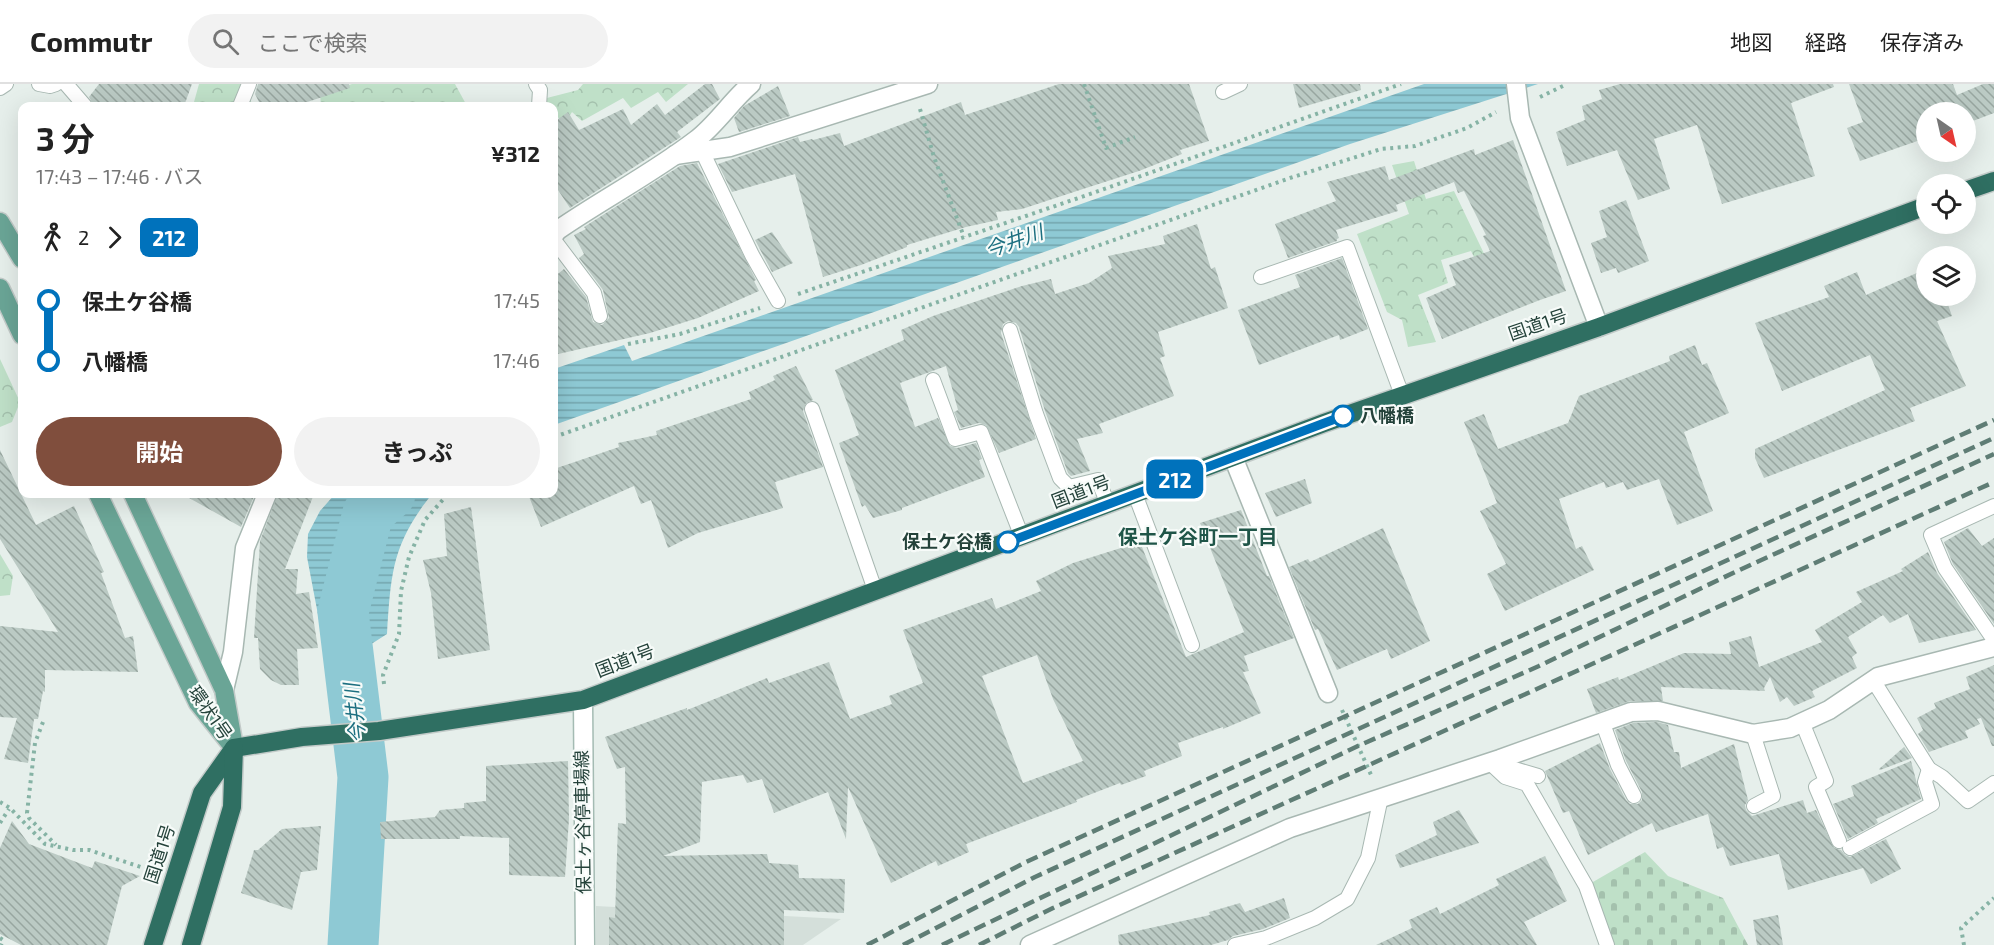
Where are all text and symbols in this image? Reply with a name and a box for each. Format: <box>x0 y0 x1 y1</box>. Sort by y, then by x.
search box <box>188 14 608 68</box>
text: Commutr <box>30 24 152 58</box>
icon: search <box>209 25 242 58</box>
text: ここで検索 <box>257 29 367 55</box>
text: 地図 <box>1730 29 1772 54</box>
text: 経路 <box>1805 29 1847 54</box>
text: 保存済み <box>1880 29 1964 54</box>
north arrow <box>1916 102 1976 162</box>
map controls <box>1916 102 1976 306</box>
text: 3 分 <box>36 118 95 158</box>
text: ¥312 <box>491 140 540 166</box>
text: 17:43 – 17:46 · バス <box>36 164 203 188</box>
button: locate <box>1916 174 1976 234</box>
water label: 今井川 <box>981 218 1048 261</box>
icon: walk <box>36 221 69 254</box>
icon: forward <box>98 221 131 254</box>
text: 2 <box>78 225 89 249</box>
text: 212 <box>152 225 186 250</box>
button: layers <box>1916 246 1976 306</box>
text: 保土ケ谷橋 <box>82 288 192 314</box>
text: 17:45 <box>494 288 540 312</box>
street label: 国道1号 <box>1505 304 1570 344</box>
text: 八幡橋 <box>82 348 148 374</box>
text: 17:46 <box>493 348 540 372</box>
place label: 八幡橋 <box>1360 404 1414 426</box>
marker: 八幡橋 <box>1332 405 1354 427</box>
button: 開始 <box>36 417 282 486</box>
button: きっぷ <box>294 417 540 486</box>
line badge: 212 <box>1140 460 1210 498</box>
text: 212 <box>1158 467 1192 492</box>
street label: 国道1号 <box>1048 470 1113 512</box>
district label: 保土ケ谷町一丁目 <box>1118 524 1278 548</box>
place label: 保土ケ谷橋 <box>902 530 992 552</box>
marker: 保土ケ谷橋 <box>997 531 1019 553</box>
street label: 国道1号 <box>592 639 657 681</box>
water label: 今井川 <box>338 680 370 744</box>
street label: 環状1号 <box>184 681 237 744</box>
street label: 保土ヶ谷停車場線 <box>570 750 594 894</box>
street label: 国道1号 <box>139 821 179 886</box>

